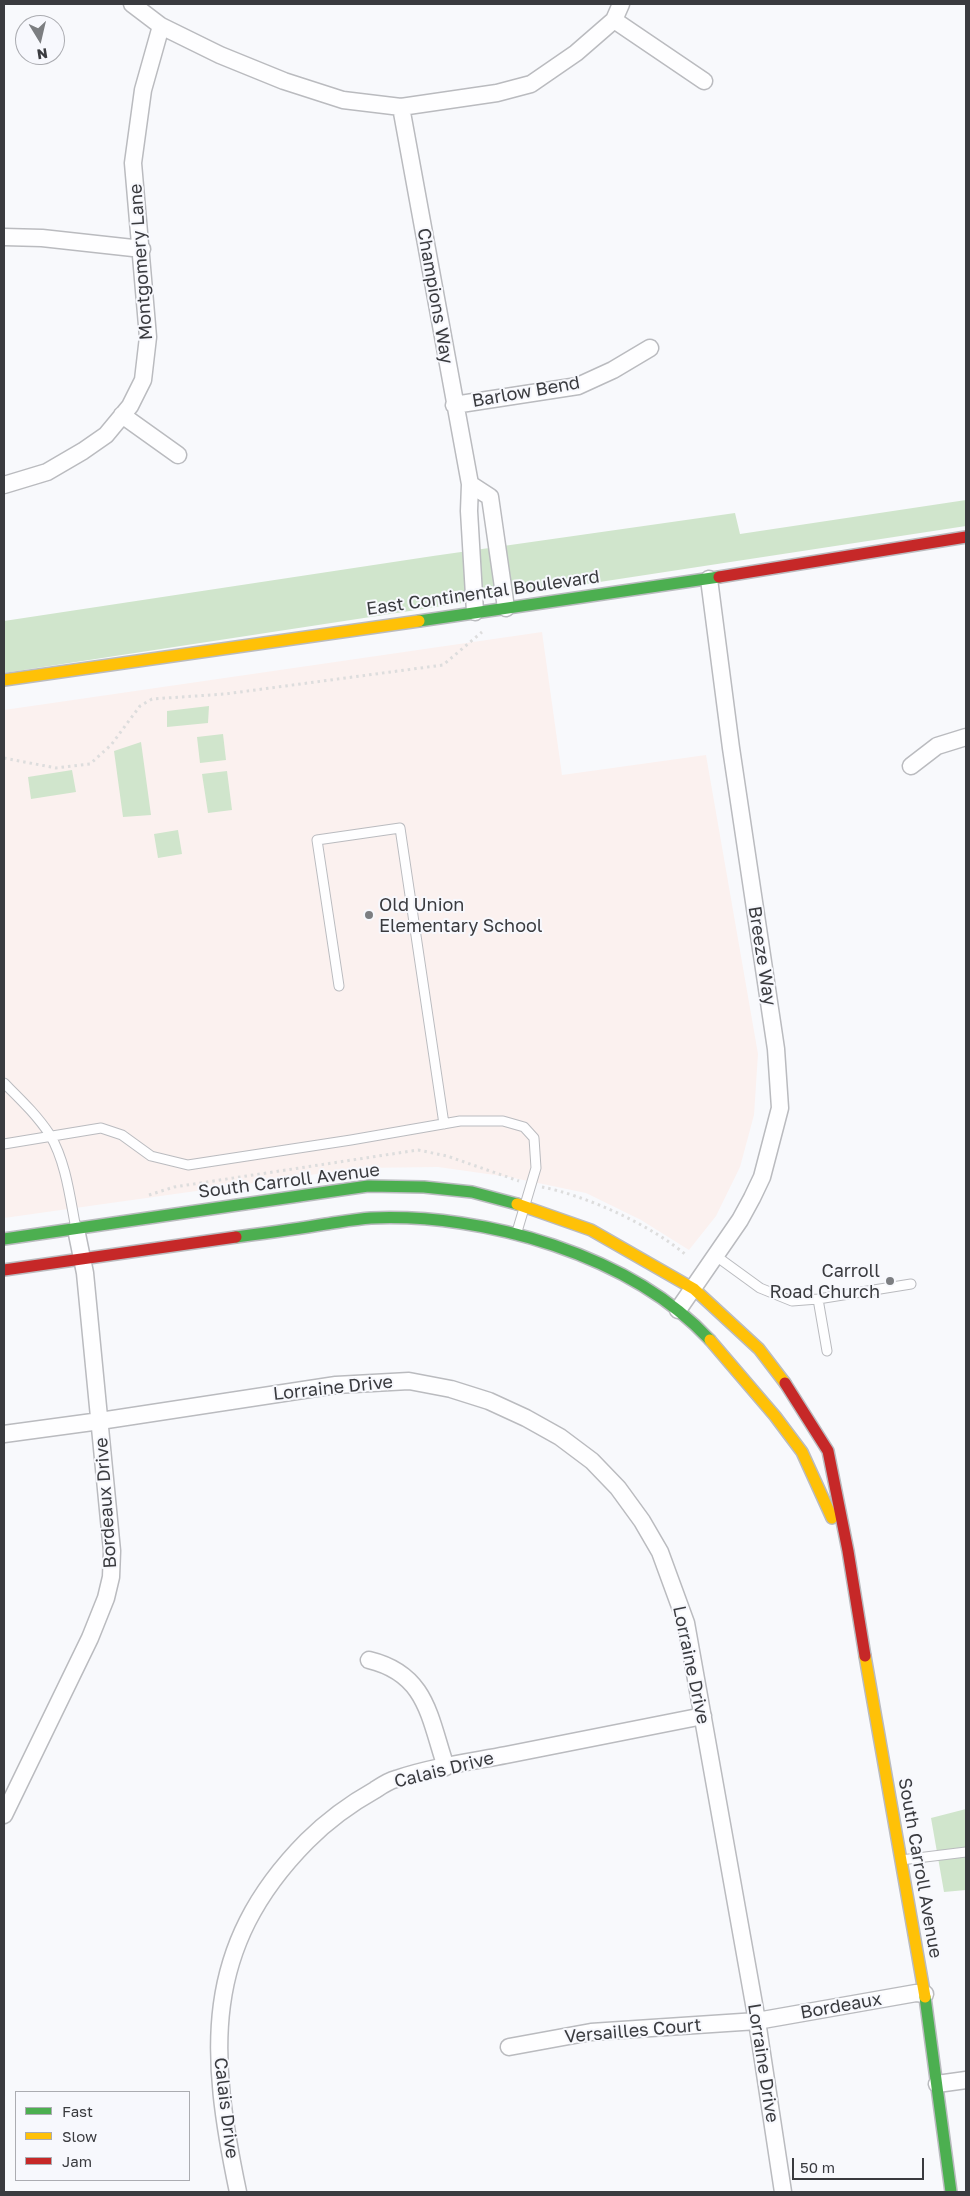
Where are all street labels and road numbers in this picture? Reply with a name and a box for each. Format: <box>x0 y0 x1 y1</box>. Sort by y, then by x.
street label: Montgomery Lane <box>125 183 157 341</box>
street label: Champions Way <box>412 226 458 366</box>
street label: Barlow Bend <box>470 372 582 412</box>
street label: East Continental Boulevard <box>365 566 601 620</box>
street label: Breeze Way <box>743 905 781 1007</box>
street label: South Carroll Avenue <box>197 1159 381 1203</box>
street label: Lorraine Drive <box>272 1371 394 1405</box>
street label: Bordeaux Drive <box>91 1437 121 1569</box>
street label: Lorraine Drive <box>668 1604 714 1726</box>
street label: Calais Drive <box>392 1747 496 1793</box>
street label: South Carroll Avenue <box>894 1776 946 1960</box>
street label: Bordeaux <box>799 1988 883 2024</box>
street label: Lorraine Drive <box>743 2002 783 2124</box>
street label: Versailles Court <box>564 2014 702 2048</box>
street label: Calais Drive <box>209 2056 243 2160</box>

